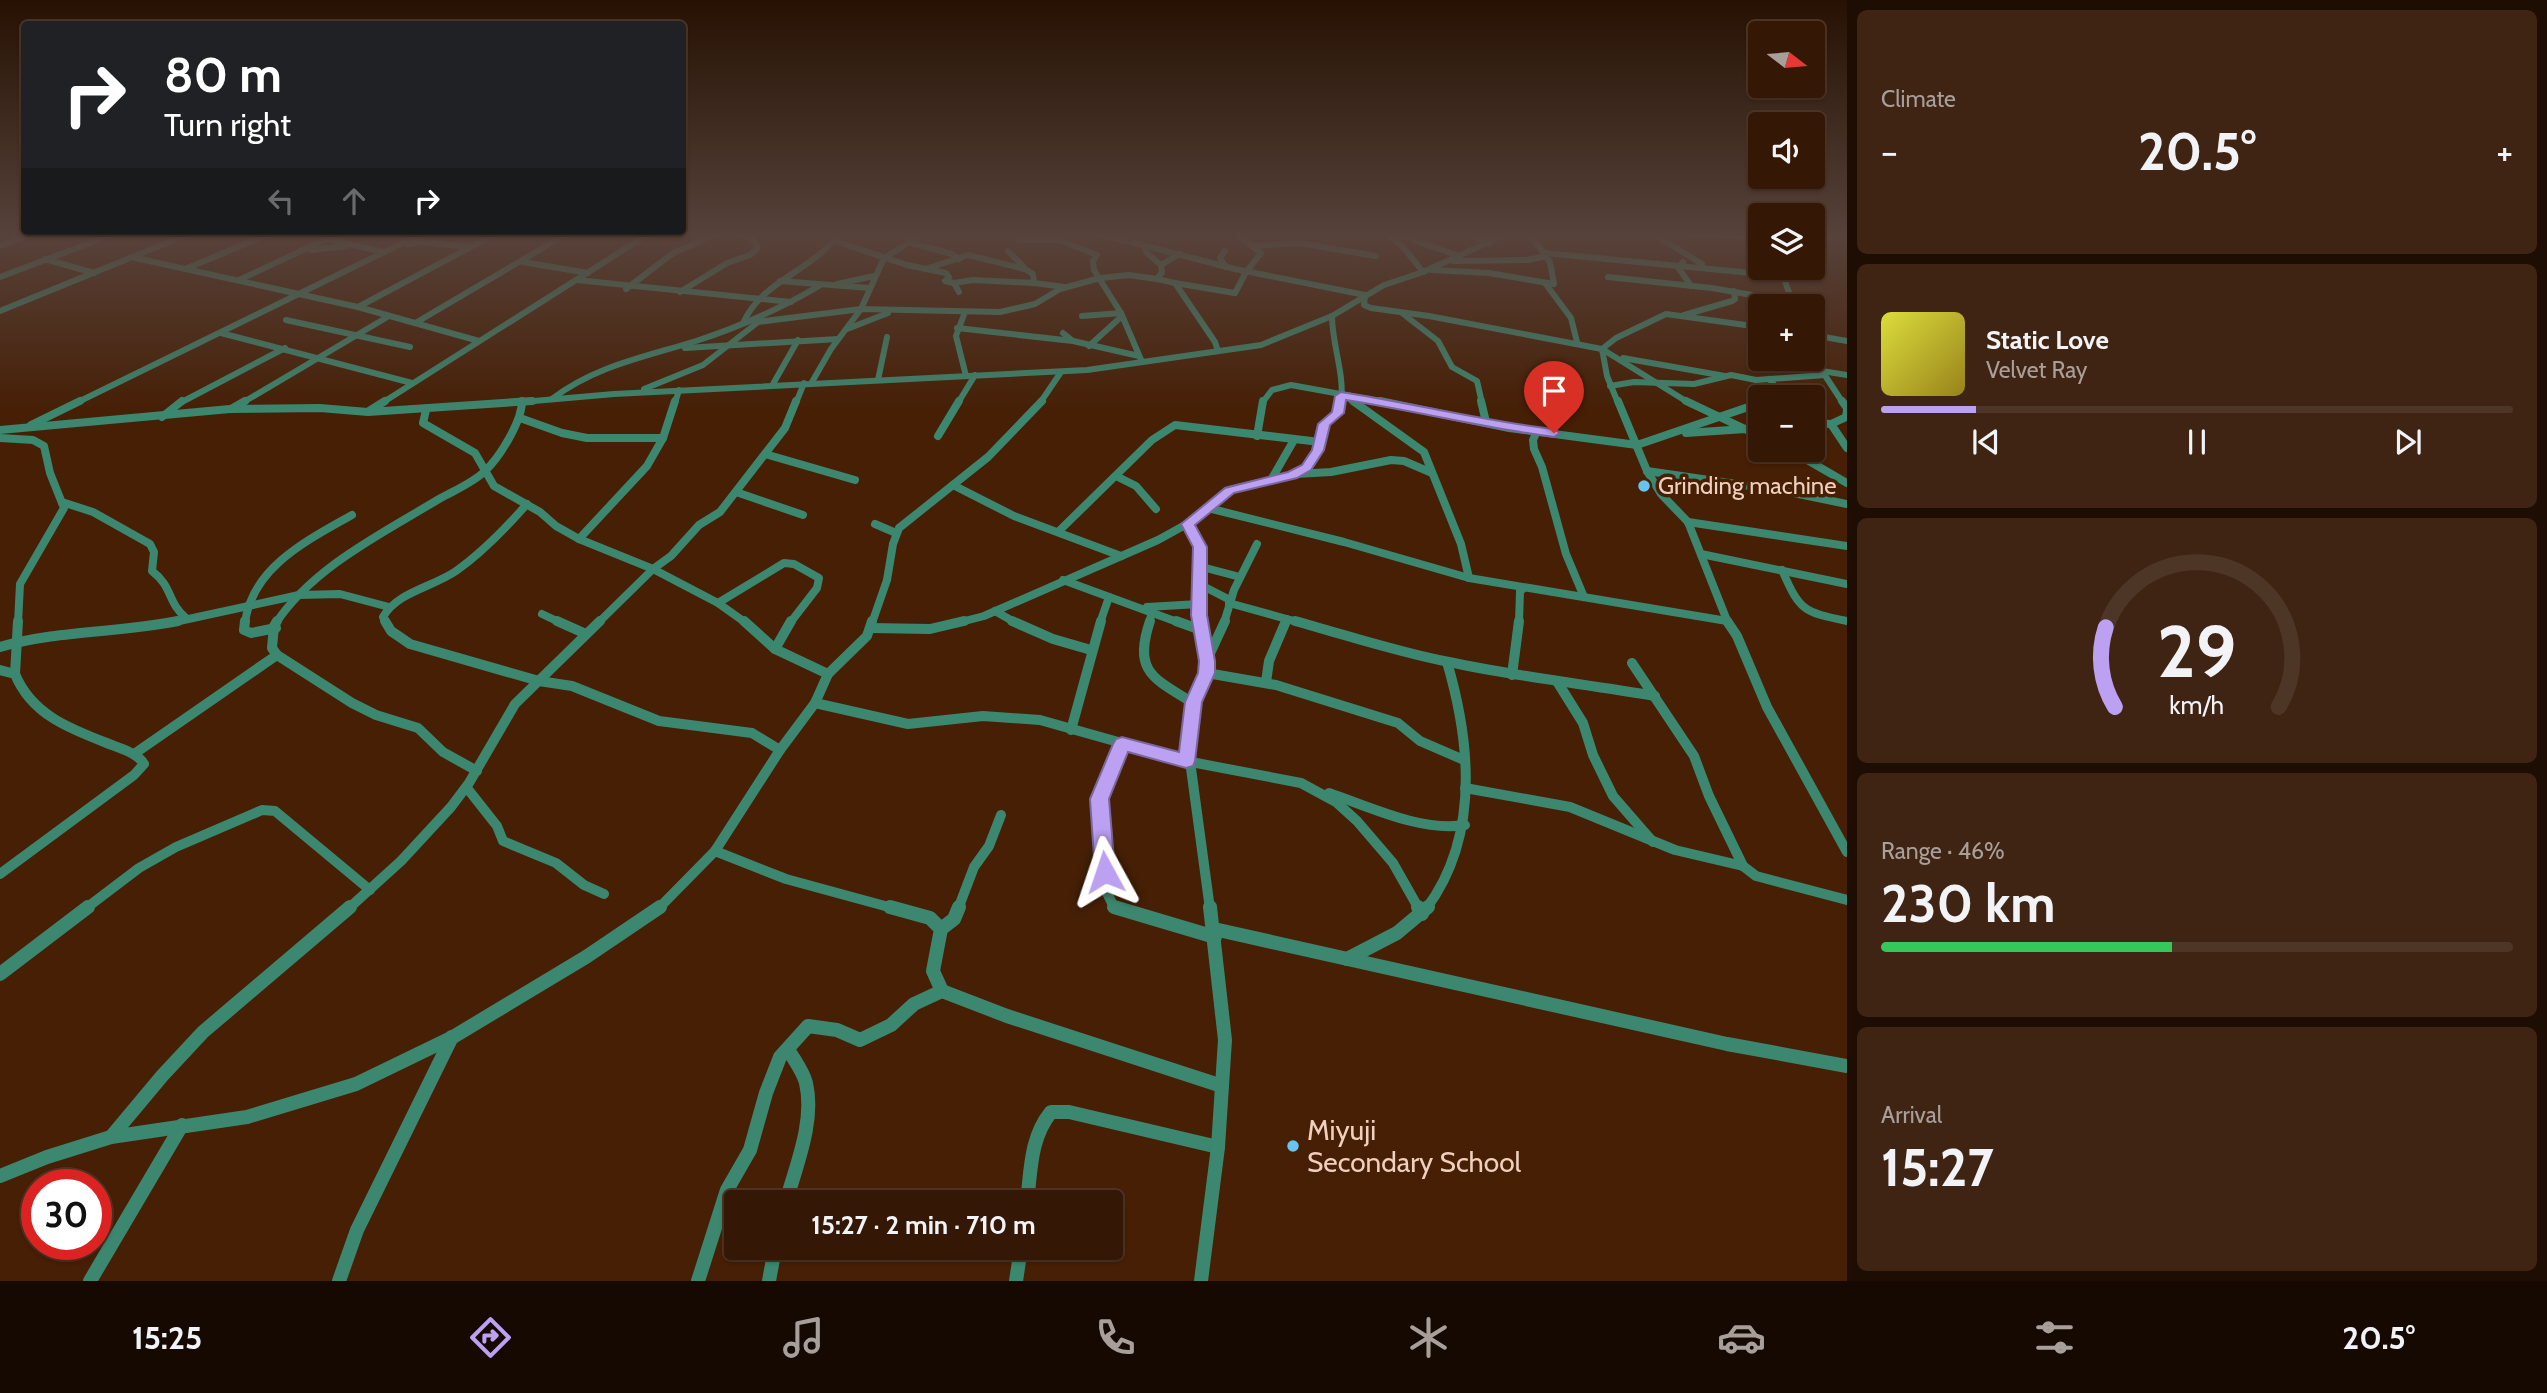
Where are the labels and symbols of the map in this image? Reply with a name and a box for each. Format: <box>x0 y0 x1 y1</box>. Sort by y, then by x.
north arrow <box>1748 21 1825 98</box>
pin <box>1524 361 1584 433</box>
place label: Grinding machine <box>1658 471 1837 500</box>
marker: Grinding machine <box>1636 478 1652 494</box>
position arrow <box>1068 835 1142 909</box>
place label: Miyuji Secondary School <box>1307 1113 1522 1179</box>
marker: Miyuji Secondary School <box>1285 1138 1301 1154</box>
speed limit sign: 30 <box>21 1169 112 1260</box>

